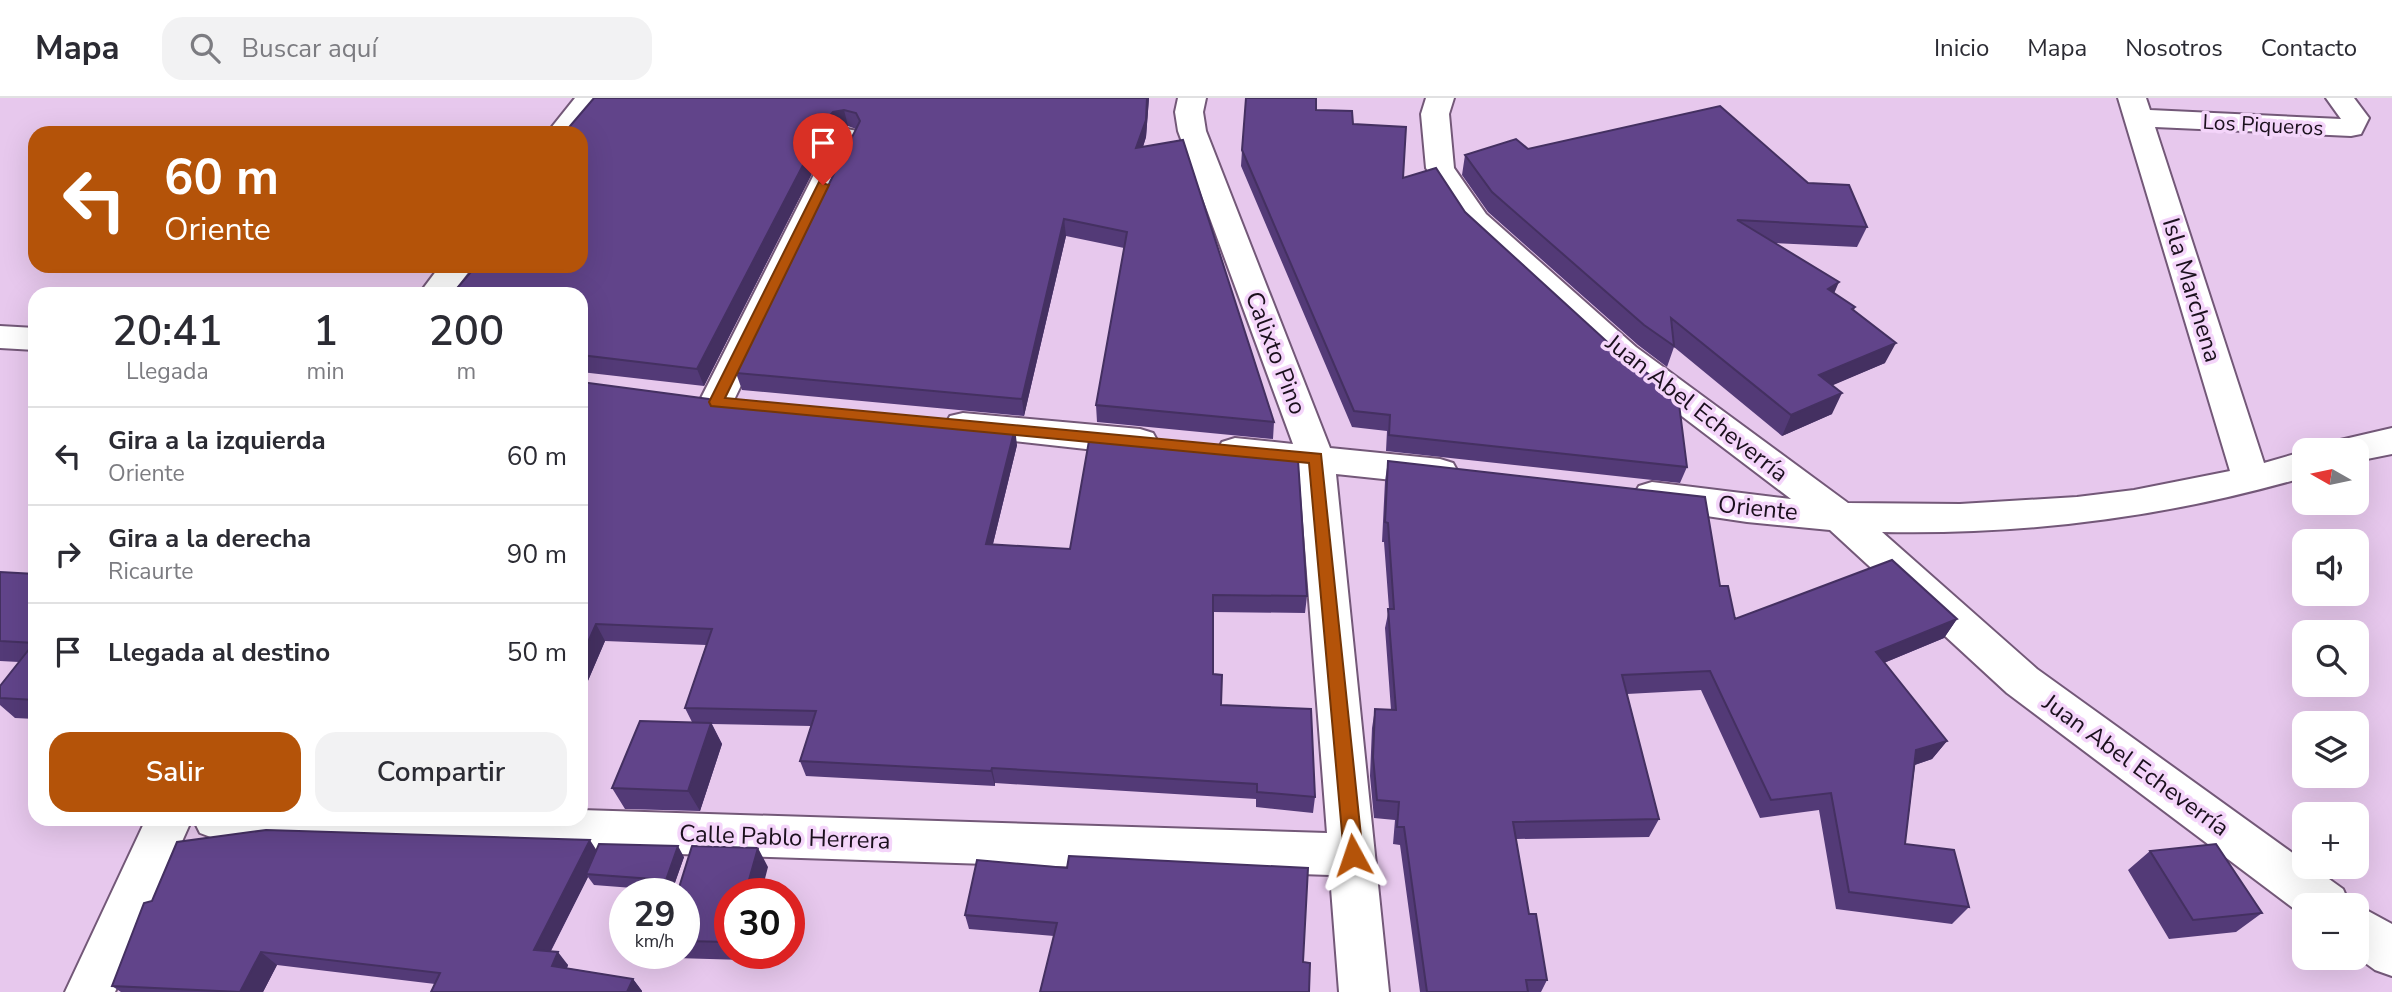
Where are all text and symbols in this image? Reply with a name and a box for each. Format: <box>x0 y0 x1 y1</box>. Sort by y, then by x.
search box <box>162 17 652 80</box>
text: Mapa <box>35 26 120 71</box>
icon: search <box>186 29 224 67</box>
text: Buscar aquí <box>242 31 377 66</box>
text: Inicio <box>1934 32 1989 64</box>
text: Mapa <box>2027 32 2087 64</box>
text: Nosotros <box>2125 32 2223 64</box>
text: Contacto <box>2261 32 2357 64</box>
street label: Los Piqueros <box>2202 108 2324 142</box>
pin <box>793 113 853 185</box>
icon: arrive <box>804 124 842 162</box>
text: 60 m <box>164 144 279 211</box>
icon: left <box>49 154 140 245</box>
text: Oriente <box>164 208 271 251</box>
street label: Isla Marchena <box>2155 214 2229 366</box>
street label: Calixto Pino <box>1238 287 1314 419</box>
text: 20:41 <box>112 303 223 360</box>
text: 1 <box>313 303 338 360</box>
text: 200 <box>428 303 504 360</box>
street label: Juan Abel Echeverría <box>1599 326 1795 489</box>
text: Llegada <box>126 356 209 387</box>
text: min <box>307 356 345 387</box>
text: m <box>456 356 476 387</box>
text: Gira a la izquierda <box>108 423 326 458</box>
icon: left <box>49 437 87 475</box>
north arrow <box>2292 438 2370 514</box>
map controls <box>2292 438 2369 970</box>
text: 60 m <box>507 439 567 474</box>
text: Oriente <box>108 458 185 489</box>
street label: Oriente <box>1717 488 1799 528</box>
text: Gira a la derecha <box>108 521 311 556</box>
button: sound <box>2292 529 2369 606</box>
icon: right <box>49 535 87 573</box>
text: 90 m <box>507 537 567 572</box>
text: Ricaurte <box>108 556 193 587</box>
button: search <box>2292 620 2369 697</box>
icon: arrive <box>49 633 87 671</box>
text: Llegada al destino <box>108 635 330 670</box>
text: 50 m <box>507 635 567 670</box>
street label: Juan Abel Echeverría <box>2036 686 2236 843</box>
button: layers <box>2292 711 2369 788</box>
button: Salir <box>49 732 301 812</box>
button: Compartir <box>315 732 567 812</box>
button: + <box>2292 802 2369 879</box>
street label: Calle Pablo Herrera <box>679 817 891 857</box>
position arrow <box>1316 818 1390 892</box>
speed limit sign: 30 <box>714 878 805 969</box>
text: 29 <box>633 891 676 938</box>
button: − <box>2292 893 2369 970</box>
text: km/h <box>635 929 674 953</box>

